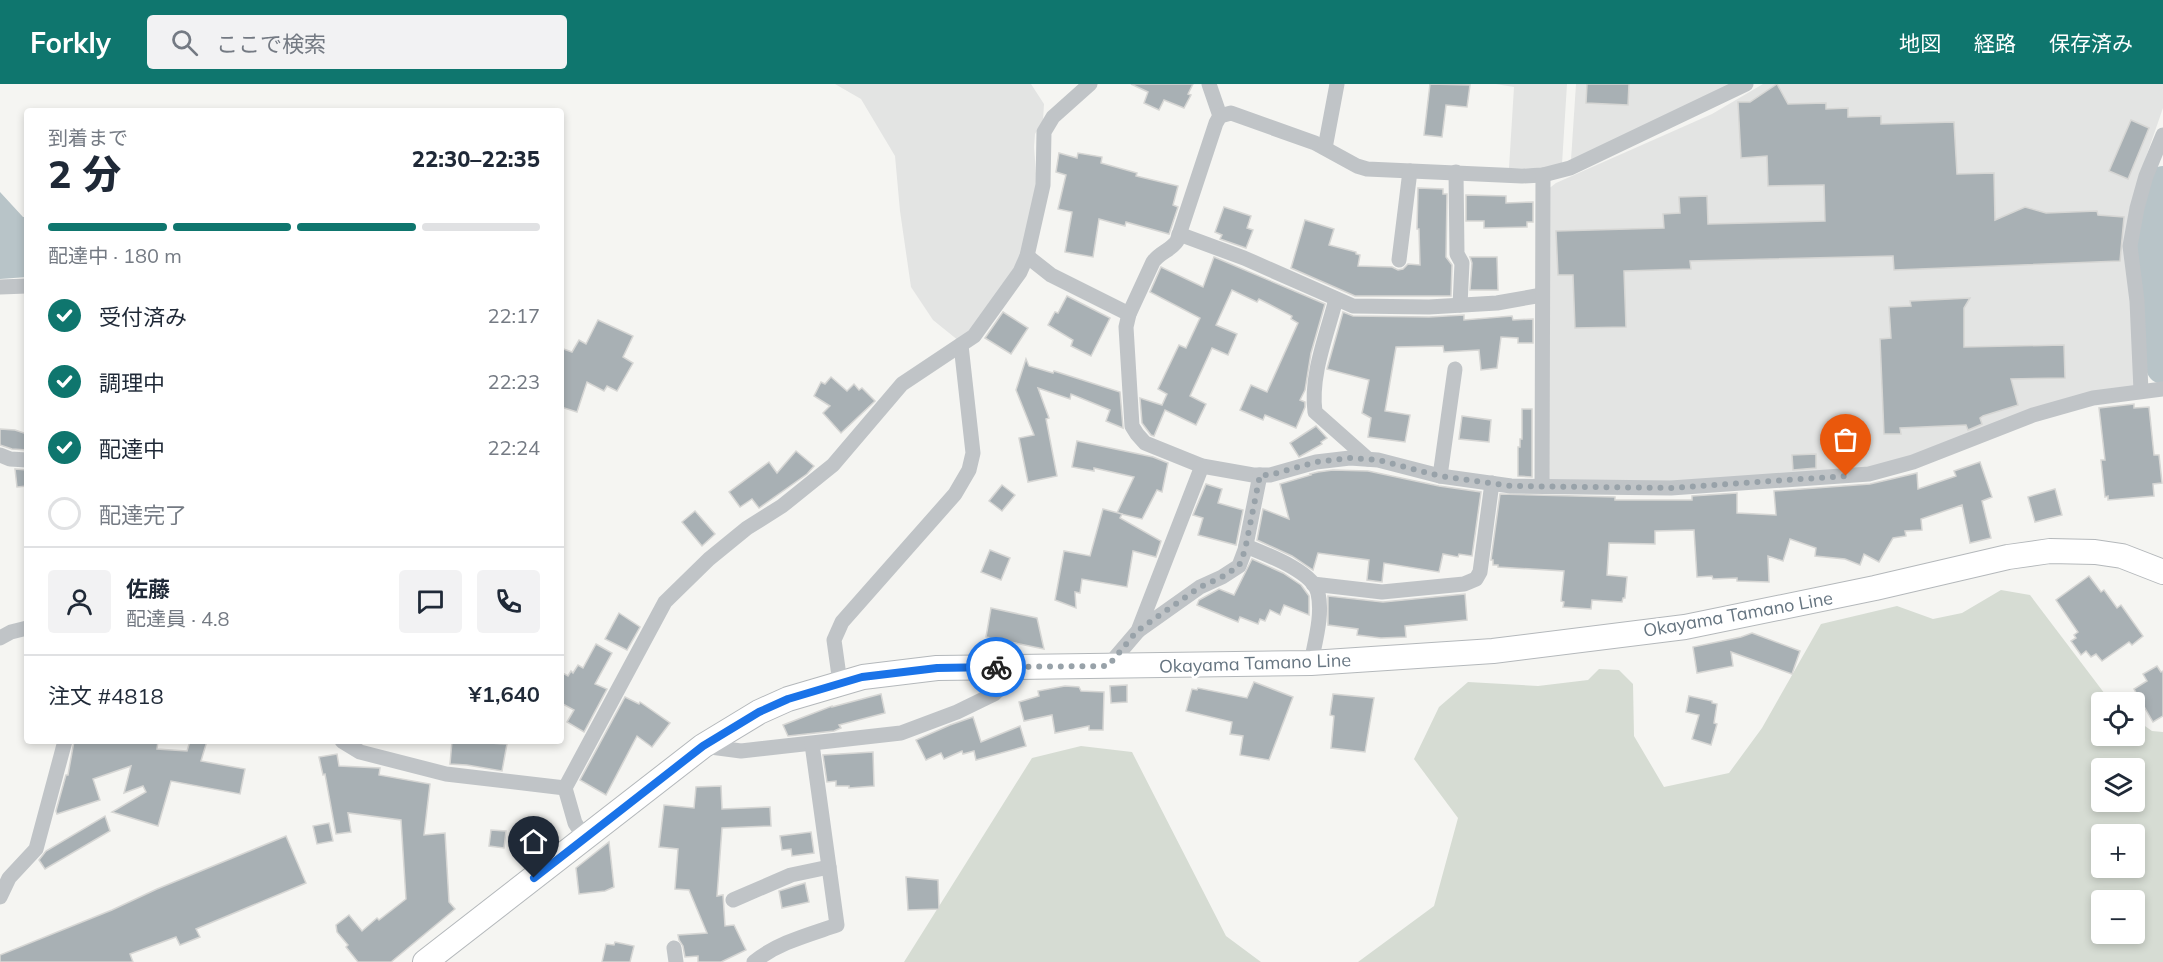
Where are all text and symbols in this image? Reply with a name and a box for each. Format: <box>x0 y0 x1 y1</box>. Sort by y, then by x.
search box <box>147 15 567 69</box>
text: Forkly <box>30 25 111 60</box>
icon: search <box>168 26 201 59</box>
text: ここで検索 <box>216 30 326 58</box>
text: 地図 <box>1899 30 1941 56</box>
text: 経路 <box>1974 30 2016 56</box>
text: 保存済み <box>2049 30 2133 56</box>
text: 到着まで <box>48 125 128 150</box>
text: 22:30–22:35 <box>412 145 540 173</box>
text: 2 分 <box>48 149 121 198</box>
text: 配達中 · 180 m <box>48 243 182 268</box>
icon: check <box>48 299 81 332</box>
text: 受付済み <box>99 303 187 331</box>
text: 22:17 <box>487 303 540 328</box>
icon: check <box>48 365 81 398</box>
text: 調理中 <box>99 369 165 397</box>
text: 22:23 <box>487 369 540 394</box>
pin <box>1820 414 1871 476</box>
icon: bag <box>1829 423 1862 456</box>
icon: check <box>48 431 81 464</box>
text: 配達中 <box>99 435 165 463</box>
text: 22:24 <box>487 435 540 460</box>
text: 配達完了 <box>99 501 187 529</box>
button: person <box>48 570 111 633</box>
button: chat <box>399 570 462 633</box>
button: phone <box>477 570 540 633</box>
text: 佐藤 <box>126 575 170 603</box>
street label: Okayama Tamano Line <box>1641 586 1835 642</box>
text: 配達員 · 4.8 <box>126 606 230 631</box>
courier <box>966 637 1026 697</box>
street label: Okayama Tamano Line <box>1159 648 1351 678</box>
icon: bike <box>980 651 1013 684</box>
text: ¥1,640 <box>469 680 540 708</box>
text: 注文 #4818 <box>48 682 164 710</box>
map controls <box>2091 692 2145 944</box>
button: locate <box>2091 692 2145 746</box>
button: layers <box>2091 758 2145 812</box>
pin <box>508 816 559 878</box>
button: + <box>2091 824 2145 878</box>
icon: home <box>517 825 550 858</box>
button: − <box>2091 890 2145 944</box>

